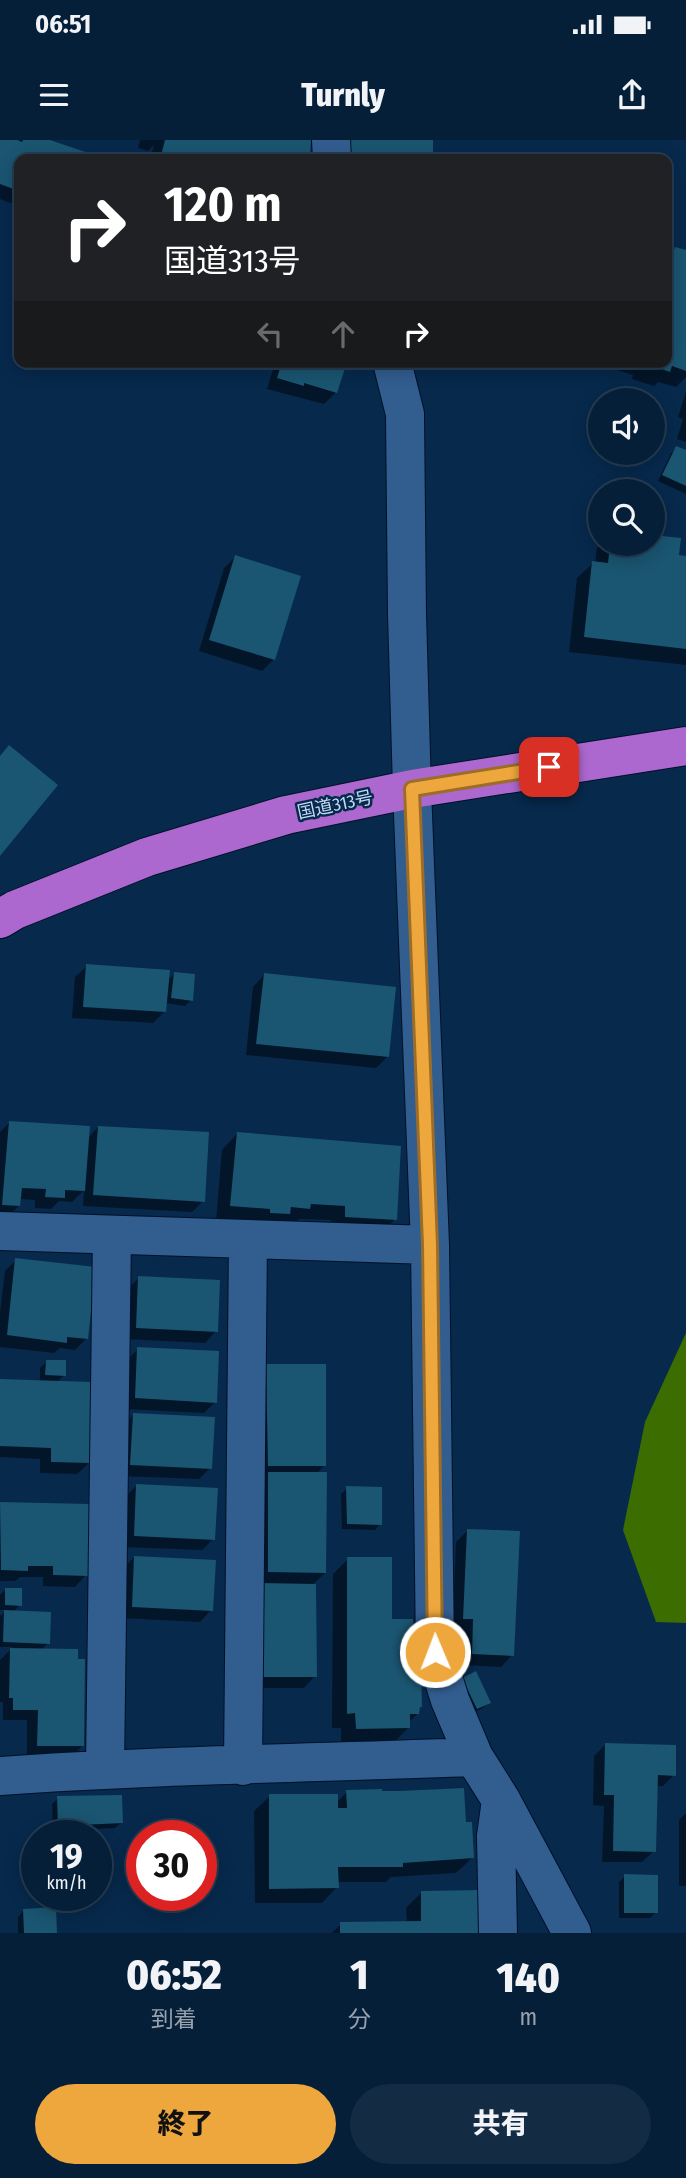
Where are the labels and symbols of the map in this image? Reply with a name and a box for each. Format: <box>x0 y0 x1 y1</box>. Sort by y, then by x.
pin <box>519 737 579 797</box>
street label: 国道313号 <box>295 786 375 824</box>
position arrow <box>398 1615 472 1689</box>
speed limit sign: 30 <box>126 1820 217 1911</box>

